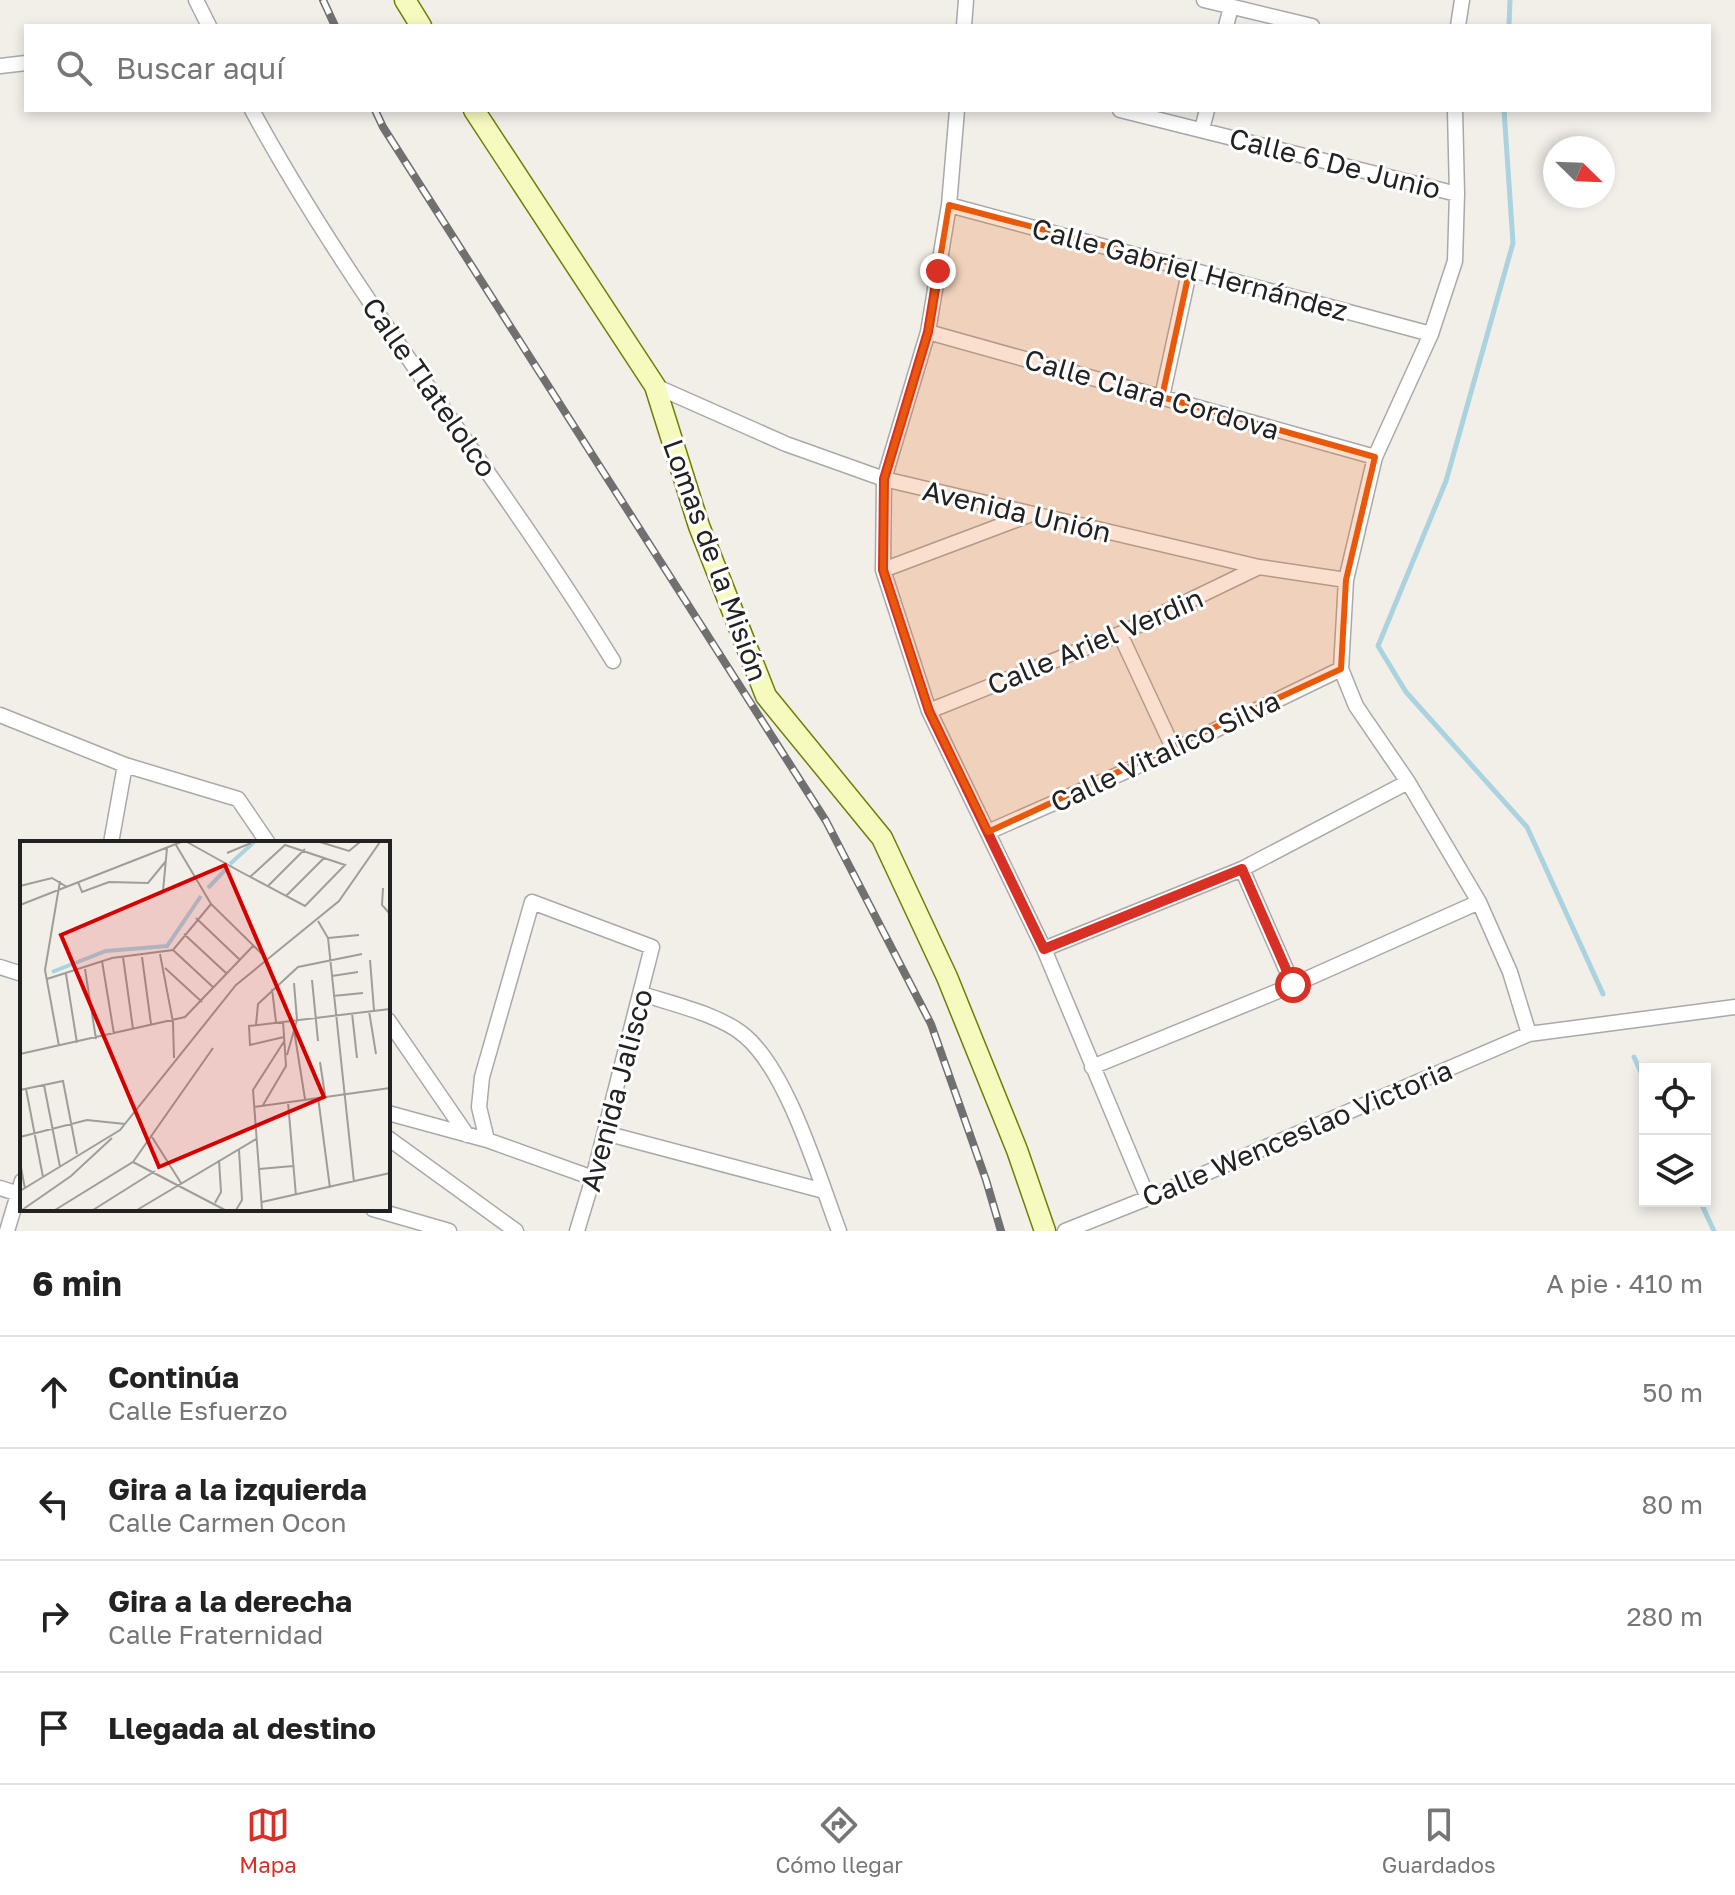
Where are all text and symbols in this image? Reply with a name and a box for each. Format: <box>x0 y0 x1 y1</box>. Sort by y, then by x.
search box <box>24 24 1711 112</box>
icon: search <box>52 46 96 90</box>
text: Buscar aquí <box>116 50 284 86</box>
street label: Calle 6 De Junio <box>1226 121 1444 205</box>
north arrow <box>1543 136 1615 208</box>
street label: Calle Gabriel Hernández <box>1028 211 1352 327</box>
route end <box>920 253 956 289</box>
street label: Calle Tlatelolco <box>356 291 504 483</box>
street label: Calle Clara Cordova <box>1021 342 1283 446</box>
street label: Lomas de la Misión <box>657 434 775 686</box>
street label: Avenida Unión <box>920 473 1114 549</box>
street label: Calle Ariel Verdin <box>982 581 1208 701</box>
street label: Calle Vitalico Silva <box>1045 683 1285 819</box>
inset map <box>20 841 390 1211</box>
route start <box>1275 967 1311 1003</box>
street label: Avenida Jalisco <box>573 985 659 1195</box>
street label: Calle Wenceslao Victoria <box>1137 1053 1457 1213</box>
map controls <box>1639 1063 1711 1207</box>
button: locate <box>1639 1063 1711 1135</box>
button: layers <box>1639 1135 1711 1207</box>
text: 6 min <box>32 1263 122 1303</box>
text: A pie · 410 m <box>1546 1268 1703 1299</box>
text: Continúa <box>108 1359 239 1395</box>
icon: ahead <box>32 1370 76 1414</box>
text: 50 m <box>1642 1377 1703 1408</box>
text: Calle Esfuerzo <box>108 1395 288 1426</box>
text: Gira a la izquierda <box>108 1471 367 1507</box>
icon: left <box>32 1482 76 1526</box>
text: 80 m <box>1642 1489 1703 1520</box>
text: Calle Carmen Ocon <box>108 1507 346 1538</box>
text: Gira a la derecha <box>108 1583 352 1619</box>
icon: right <box>32 1594 76 1638</box>
text: 280 m <box>1626 1601 1703 1632</box>
text: Calle Fraternidad <box>108 1619 323 1650</box>
icon: arrive <box>32 1706 76 1750</box>
text: Llegada al destino <box>108 1710 376 1746</box>
tab: Mapa <box>239 1803 297 1878</box>
tab: Cómo llegar <box>775 1803 903 1878</box>
tab: Guardados <box>1382 1803 1496 1878</box>

